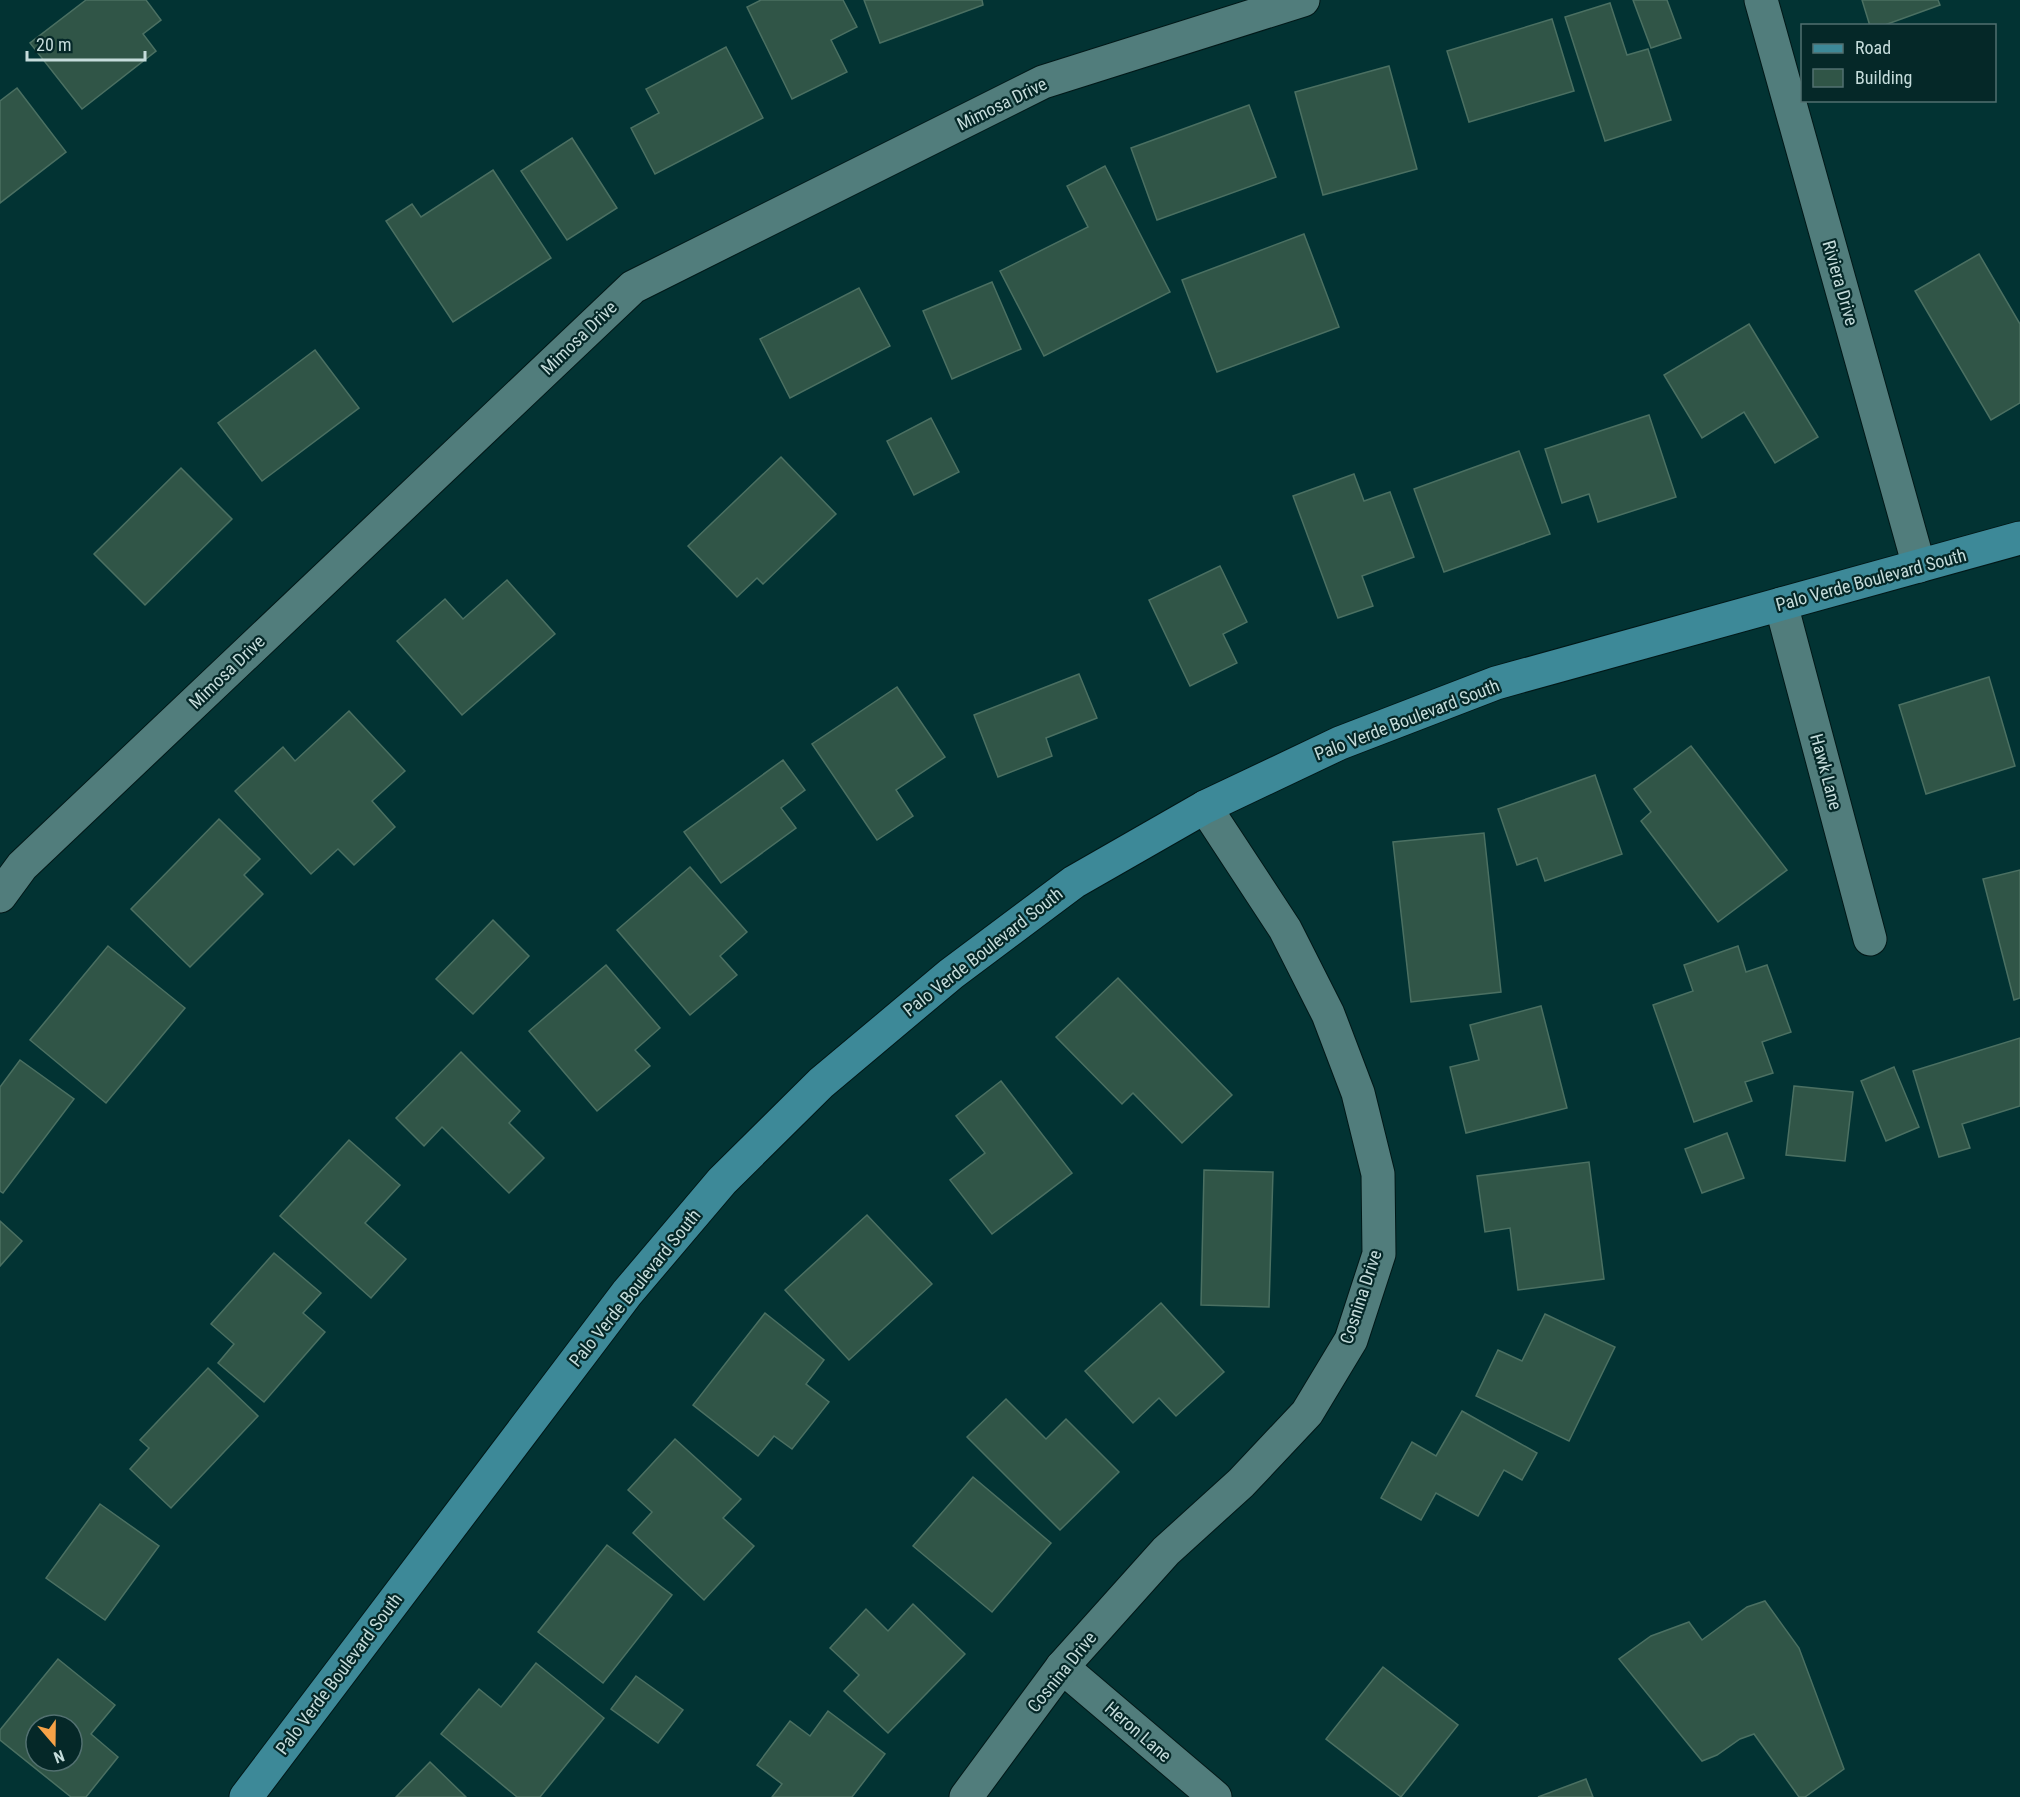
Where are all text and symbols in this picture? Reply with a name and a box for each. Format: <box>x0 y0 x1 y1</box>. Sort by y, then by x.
scale bar <box>27 24 146 62</box>
legend <box>1801 24 1996 102</box>
text: 20 m <box>36 34 71 55</box>
text: Road <box>1855 37 1891 58</box>
text: Building <box>1855 67 1912 88</box>
street label: Mimosa Drive <box>953 73 1050 134</box>
street label: Riviera Drive <box>1818 238 1863 328</box>
street label: Mimosa Drive <box>536 296 621 379</box>
street label: Palo Verde Boulevard South <box>1773 544 1968 615</box>
street label: Mimosa Drive <box>184 630 269 713</box>
street label: Palo Verde Boulevard South <box>1311 675 1502 765</box>
street label: Hawk Lane <box>1806 731 1847 812</box>
street label: Palo Verde Boulevard South <box>899 883 1067 1020</box>
street label: Palo Verde Boulevard South <box>565 1205 705 1371</box>
street label: Cosnina Drive <box>1335 1247 1386 1347</box>
street label: Palo Verde Boulevard South <box>271 1589 406 1758</box>
street label: Cosnina Drive <box>1023 1627 1101 1716</box>
street label: Heron Lane <box>1101 1697 1176 1766</box>
north arrow <box>24 1713 84 1773</box>
text: N <box>51 1746 67 1767</box>

